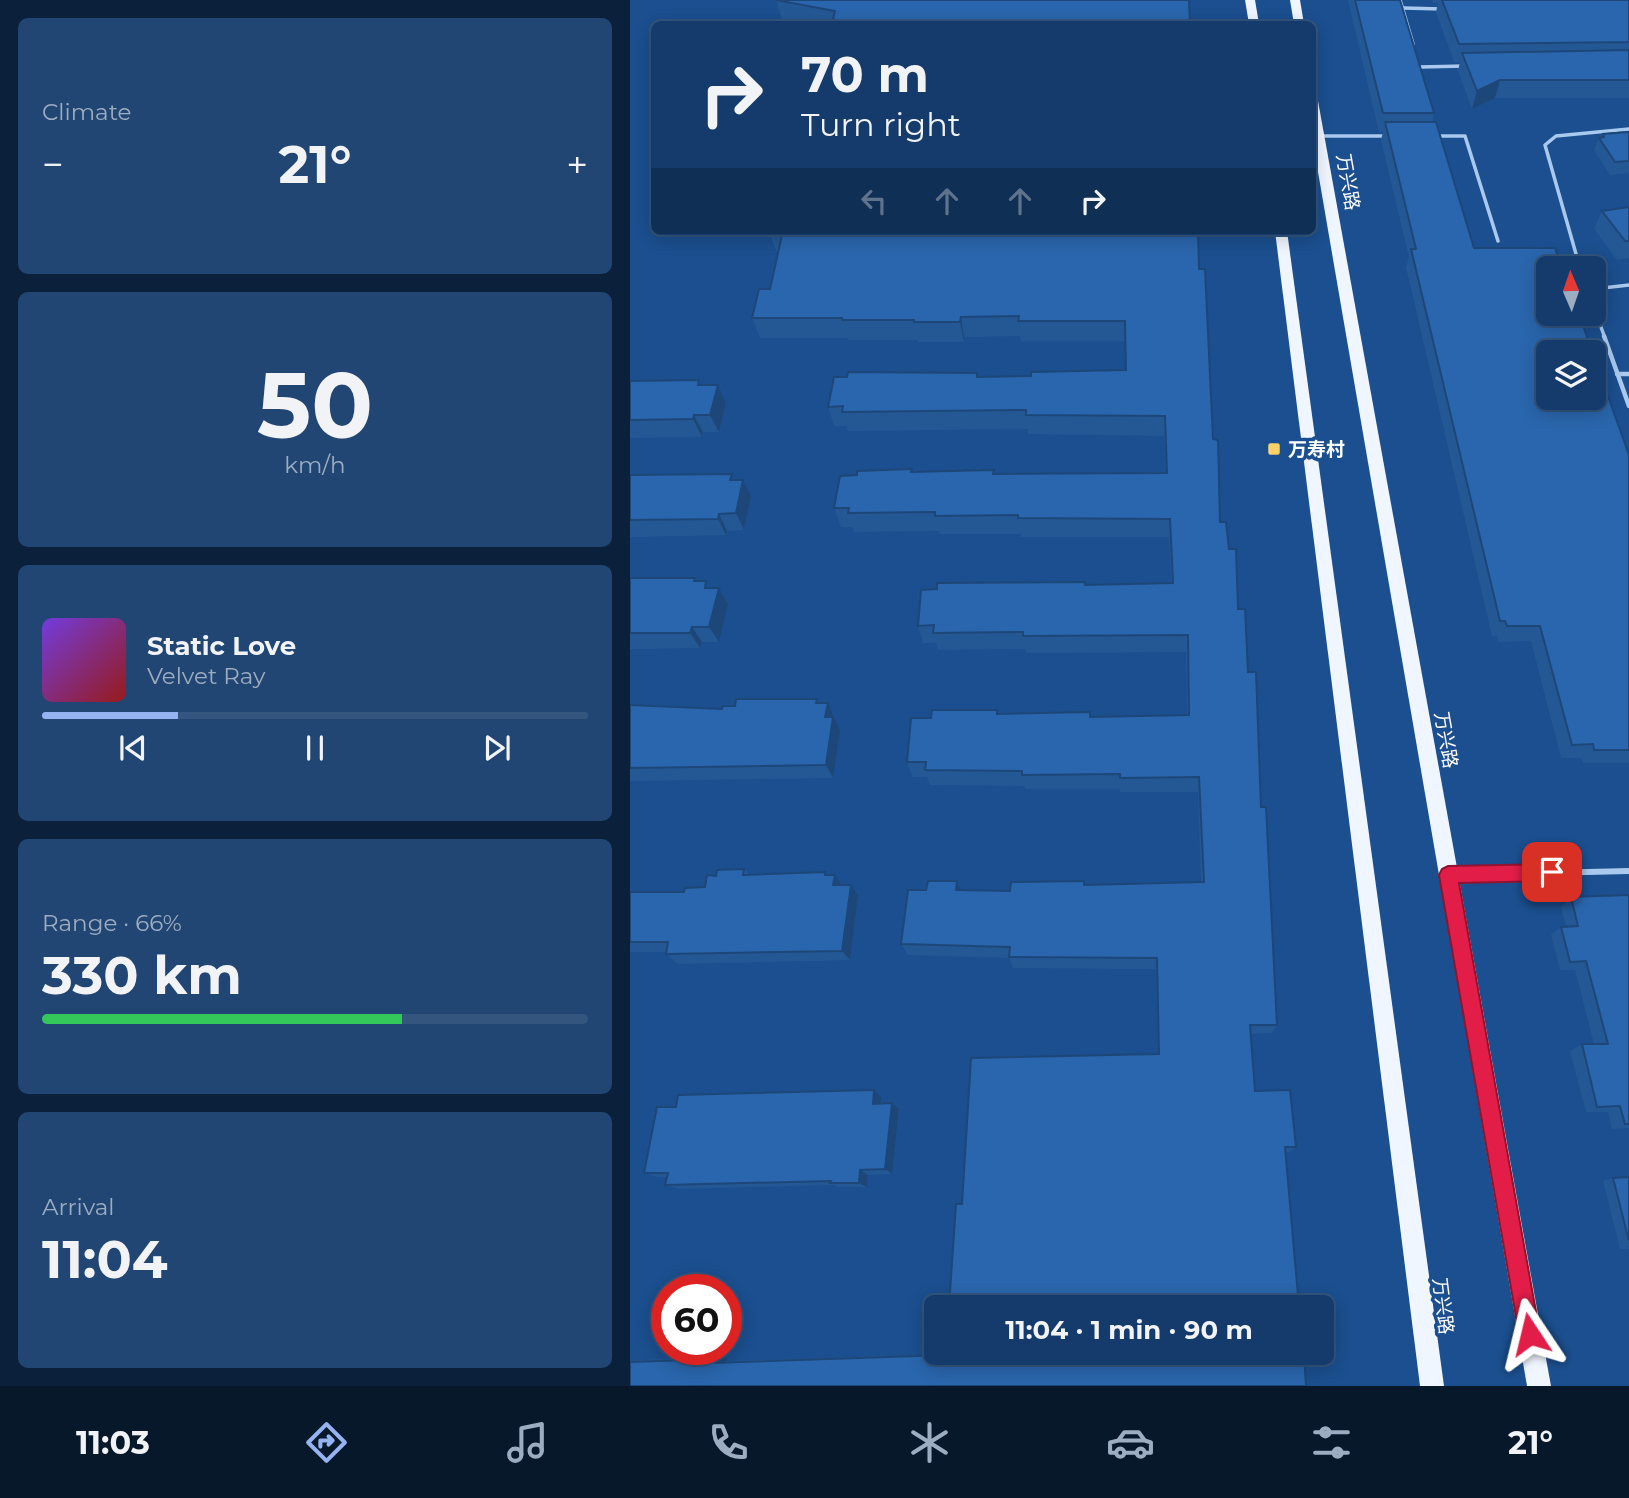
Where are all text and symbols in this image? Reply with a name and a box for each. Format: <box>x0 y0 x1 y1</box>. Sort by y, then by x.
text: 70 m <box>801 45 929 104</box>
icon: right <box>686 49 777 140</box>
text: Climate <box>42 98 131 126</box>
text: Turn right <box>801 105 961 144</box>
text: 21° <box>279 133 351 196</box>
text: − <box>42 141 64 188</box>
text: + <box>566 141 588 188</box>
street label: 万兴路 <box>1332 152 1364 212</box>
icon: left <box>855 182 893 220</box>
icon: ahead <box>928 182 966 220</box>
icon: ahead <box>1001 182 1039 220</box>
icon: right <box>1074 182 1112 220</box>
north arrow <box>1536 256 1606 326</box>
map controls <box>1536 256 1606 410</box>
button: layers <box>1536 340 1606 410</box>
text: 50 <box>257 350 373 461</box>
place label: 万寿村 <box>1288 438 1345 461</box>
marker: 万寿村 <box>1266 441 1282 457</box>
text: km/h <box>284 451 346 479</box>
text: Static Love <box>147 630 296 662</box>
text: Velvet Ray <box>147 662 265 690</box>
street label: 万兴路 <box>1430 710 1462 770</box>
icon: previous <box>114 729 152 767</box>
icon: pause <box>296 729 334 767</box>
icon: next <box>478 729 516 767</box>
pin <box>1522 842 1582 902</box>
icon: arrive <box>1533 853 1571 891</box>
text: Range · 66% <box>42 909 182 937</box>
text: 330 km <box>42 944 242 1007</box>
text: Arrival <box>42 1193 115 1221</box>
text: 11:04 <box>42 1228 168 1291</box>
speed limit sign: 60 <box>651 1274 742 1365</box>
street label: 万兴路 <box>1428 1276 1458 1336</box>
position arrow <box>1493 1297 1567 1371</box>
text: 11:04 · 1 min · 90 m <box>1005 1314 1253 1346</box>
icon: directions <box>302 1418 351 1467</box>
icon: music <box>503 1418 552 1467</box>
icon: phone <box>704 1418 753 1467</box>
icon: climate <box>905 1418 954 1467</box>
icon: car <box>1106 1418 1155 1467</box>
icon: filters <box>1307 1418 1356 1467</box>
text: 11:03 <box>76 1423 150 1462</box>
text: 21° <box>1508 1423 1553 1462</box>

